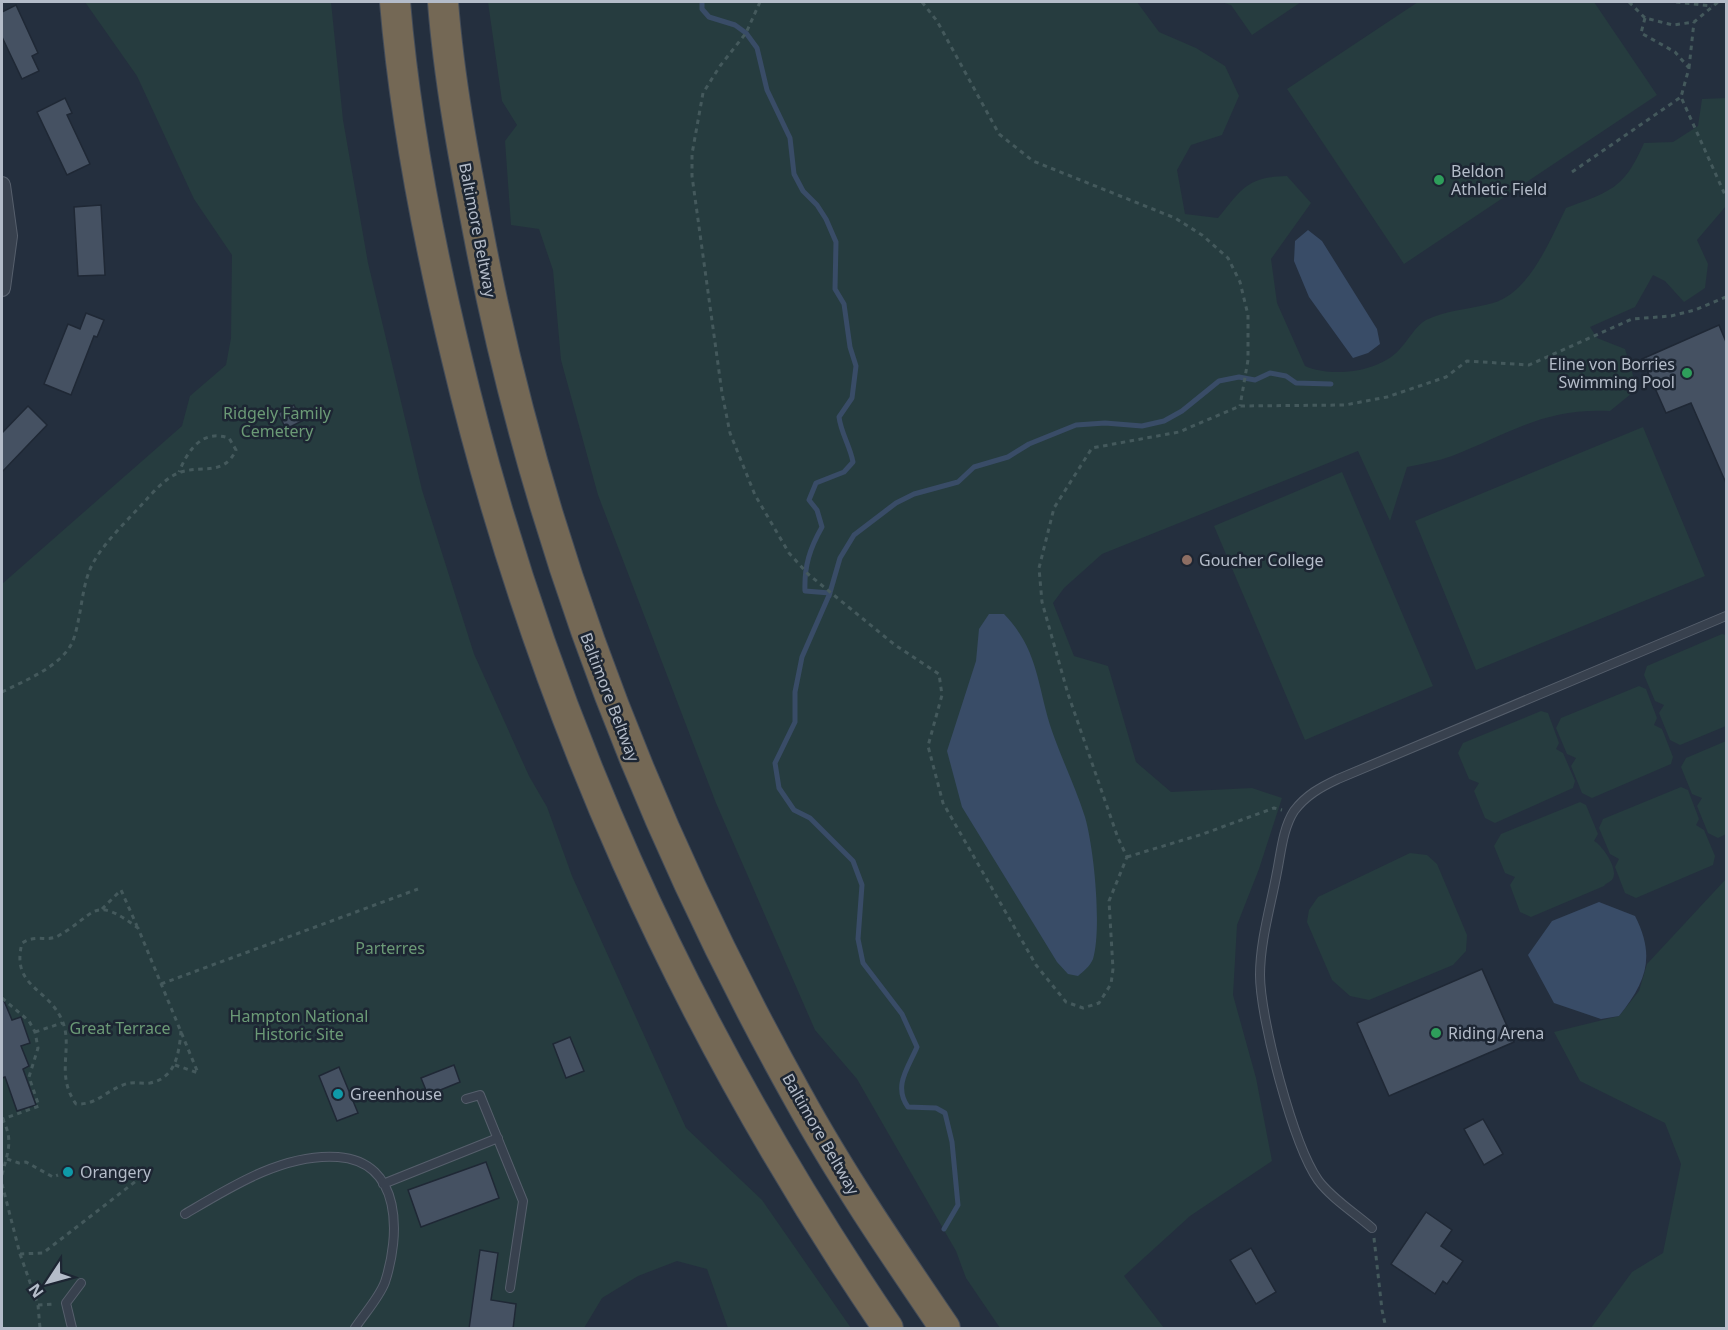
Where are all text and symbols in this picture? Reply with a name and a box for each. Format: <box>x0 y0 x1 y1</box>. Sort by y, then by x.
place label: Beldon Athletic Field <box>1451 160 1547 200</box>
street label: Baltimore Beltway <box>454 161 502 300</box>
marker: Beldon Athletic Field <box>1432 173 1446 187</box>
place label: Eline von Borries Swimming Pool <box>1549 353 1675 393</box>
marker: Eline von Borries Swimming Pool <box>1680 366 1694 380</box>
park label: Ridgely Family Cemetery <box>223 402 332 442</box>
place label: Goucher College <box>1199 549 1324 571</box>
marker: Goucher College <box>1180 553 1194 567</box>
street label: Baltimore Beltway <box>575 629 645 765</box>
park label: Parterres <box>355 937 425 959</box>
park label: Hampton National Historic Site <box>230 1005 368 1045</box>
park label: Great Terrace <box>69 1017 171 1039</box>
place label: Riding Arena <box>1448 1022 1544 1044</box>
marker: Riding Arena <box>1429 1026 1443 1040</box>
street label: Baltimore Beltway <box>777 1069 865 1199</box>
place label: Greenhouse <box>350 1083 442 1105</box>
marker: Greenhouse <box>331 1087 345 1101</box>
place label: Orangery <box>80 1161 152 1183</box>
marker: Orangery <box>61 1165 75 1179</box>
north arrow <box>18 1252 78 1312</box>
text: N <box>23 1279 49 1303</box>

